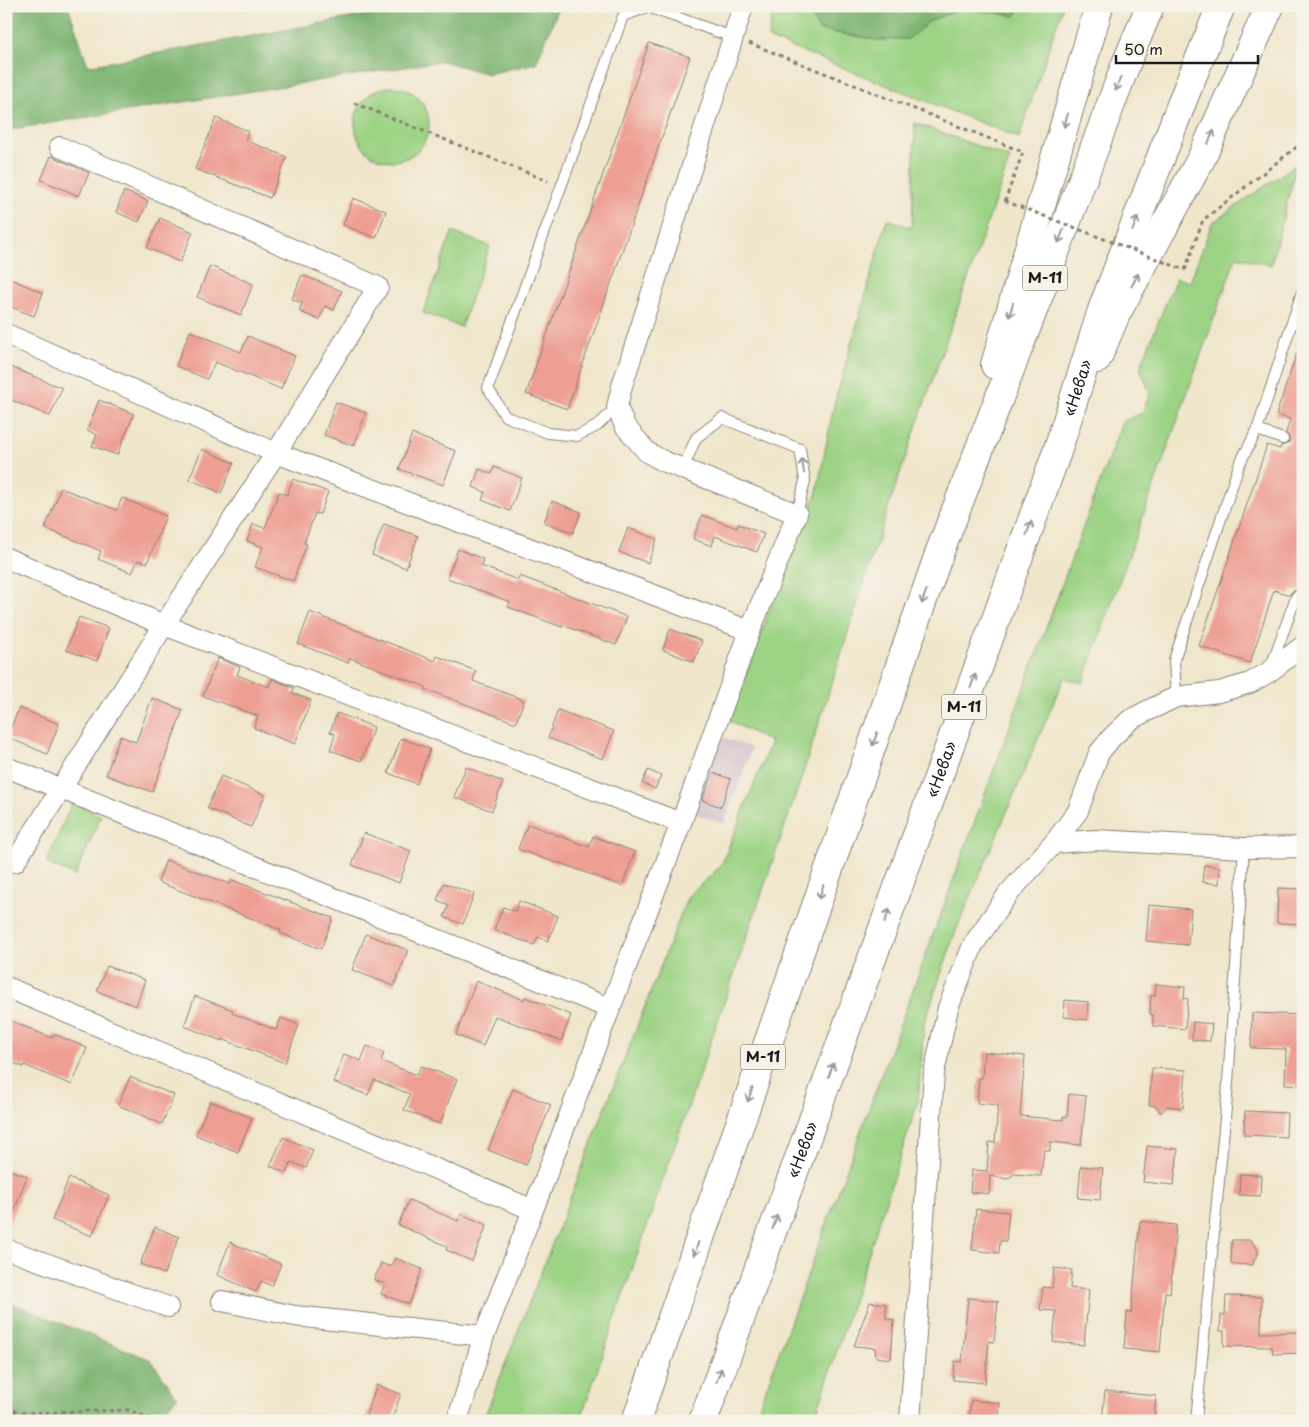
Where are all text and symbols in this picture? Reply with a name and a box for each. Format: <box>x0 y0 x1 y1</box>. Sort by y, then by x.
scale bar <box>1116 32 1259 64</box>
text: 50 m <box>1124 37 1163 60</box>
one-way arrow <box>1113 76 1122 91</box>
one-way arrow <box>1060 112 1070 128</box>
one-way arrow <box>1207 130 1217 145</box>
one-way arrow <box>1131 216 1140 232</box>
one-way arrow <box>1056 228 1065 243</box>
road number: М-11 <box>1022 266 1068 290</box>
one-way arrow <box>1131 273 1140 288</box>
one-way arrow <box>1005 301 1015 317</box>
street label: «Нева» <box>1056 356 1097 419</box>
one-way arrow <box>798 459 808 475</box>
one-way arrow <box>1025 521 1034 537</box>
one-way arrow <box>919 588 929 604</box>
one-way arrow <box>969 674 978 689</box>
road number: М-11 <box>942 694 986 720</box>
one-way arrow <box>870 731 879 746</box>
street label: «Нева» <box>919 737 962 800</box>
one-way arrow <box>816 884 825 900</box>
one-way arrow <box>883 908 892 924</box>
road number: М-11 <box>740 1044 786 1070</box>
one-way arrow <box>827 1063 836 1078</box>
one-way arrow <box>745 1087 754 1102</box>
street label: «Нева» <box>780 1118 823 1181</box>
one-way arrow <box>771 1215 780 1231</box>
one-way arrow <box>691 1240 700 1256</box>
one-way arrow <box>715 1368 724 1383</box>

